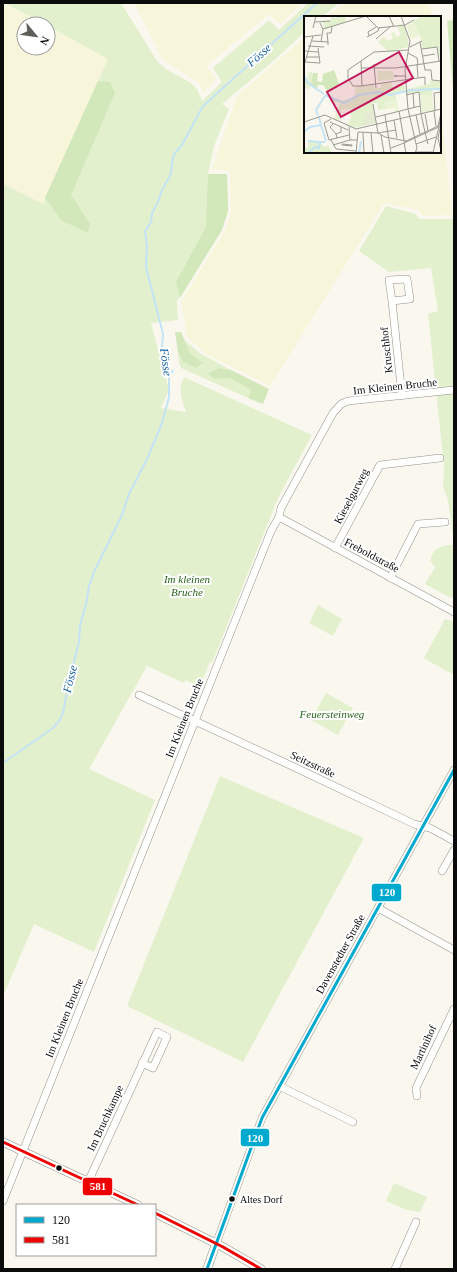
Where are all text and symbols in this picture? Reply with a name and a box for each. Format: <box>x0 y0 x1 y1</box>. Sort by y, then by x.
north arrow <box>16 16 56 56</box>
inset map <box>304 16 441 153</box>
text: N <box>38 34 52 47</box>
water label: Fösse <box>243 40 275 70</box>
street label: Kruschhof <box>378 326 394 374</box>
water label: Fösse <box>157 346 175 378</box>
street label: Im Kleinen Bruche <box>352 376 438 396</box>
street label: Kieselgurweg <box>331 466 371 526</box>
street label: Freboldstraße <box>342 536 402 575</box>
park label: Im kleinen Bruche <box>163 573 211 598</box>
water label: Fösse <box>60 663 80 695</box>
street label: Im Kleinen Bruche <box>163 677 205 759</box>
park label: Feuersteinweg <box>299 708 365 720</box>
street label: Seitzstraße <box>289 748 338 780</box>
line badge: 120 <box>371 883 402 902</box>
text: 120 <box>379 886 396 898</box>
street label: Davenstedter Straße <box>313 912 367 996</box>
street label: Im Kleinen Bruche <box>43 977 85 1059</box>
street label: Martinihof <box>407 1023 439 1071</box>
street label: Im Bruchkampe <box>85 1083 126 1153</box>
line badge: 120 <box>240 1128 270 1147</box>
text: 120 <box>247 1132 264 1144</box>
unlabelled marker <box>54 1163 64 1173</box>
line badge: 581 <box>82 1177 113 1196</box>
text: 581 <box>90 1180 106 1192</box>
marker: Altes Dorf <box>227 1194 237 1204</box>
place label: Altes Dorf <box>240 1194 283 1205</box>
legend <box>16 1204 156 1256</box>
text: 120 <box>52 1213 70 1227</box>
text: 581 <box>52 1233 70 1247</box>

